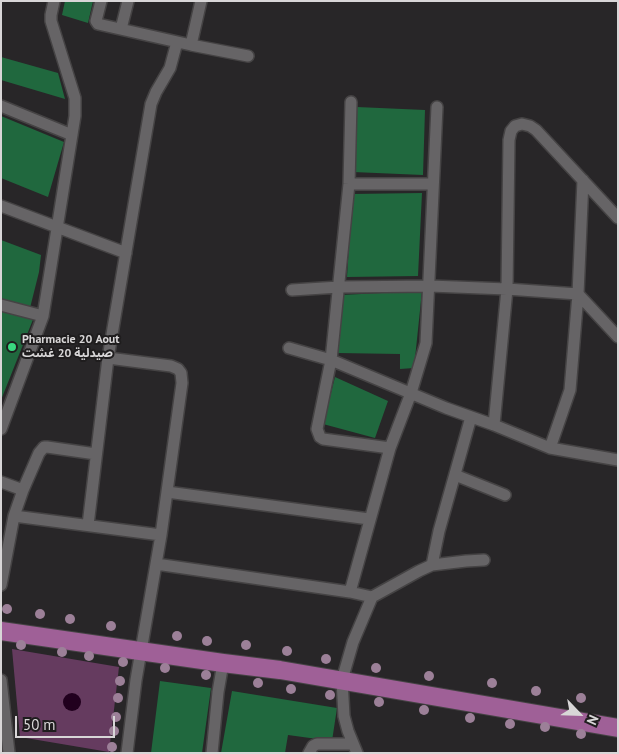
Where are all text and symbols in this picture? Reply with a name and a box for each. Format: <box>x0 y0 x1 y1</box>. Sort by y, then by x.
place label: Pharmacie 20 Aout صيدلية 20 غشت <box>22 333 119 361</box>
marker: Pharmacie 20 Aout صيدلية 20 غشت <box>6 341 18 353</box>
north arrow <box>554 689 604 739</box>
scale bar <box>18 706 118 738</box>
text: N <box>583 712 603 728</box>
text: 50 m <box>23 715 56 734</box>

